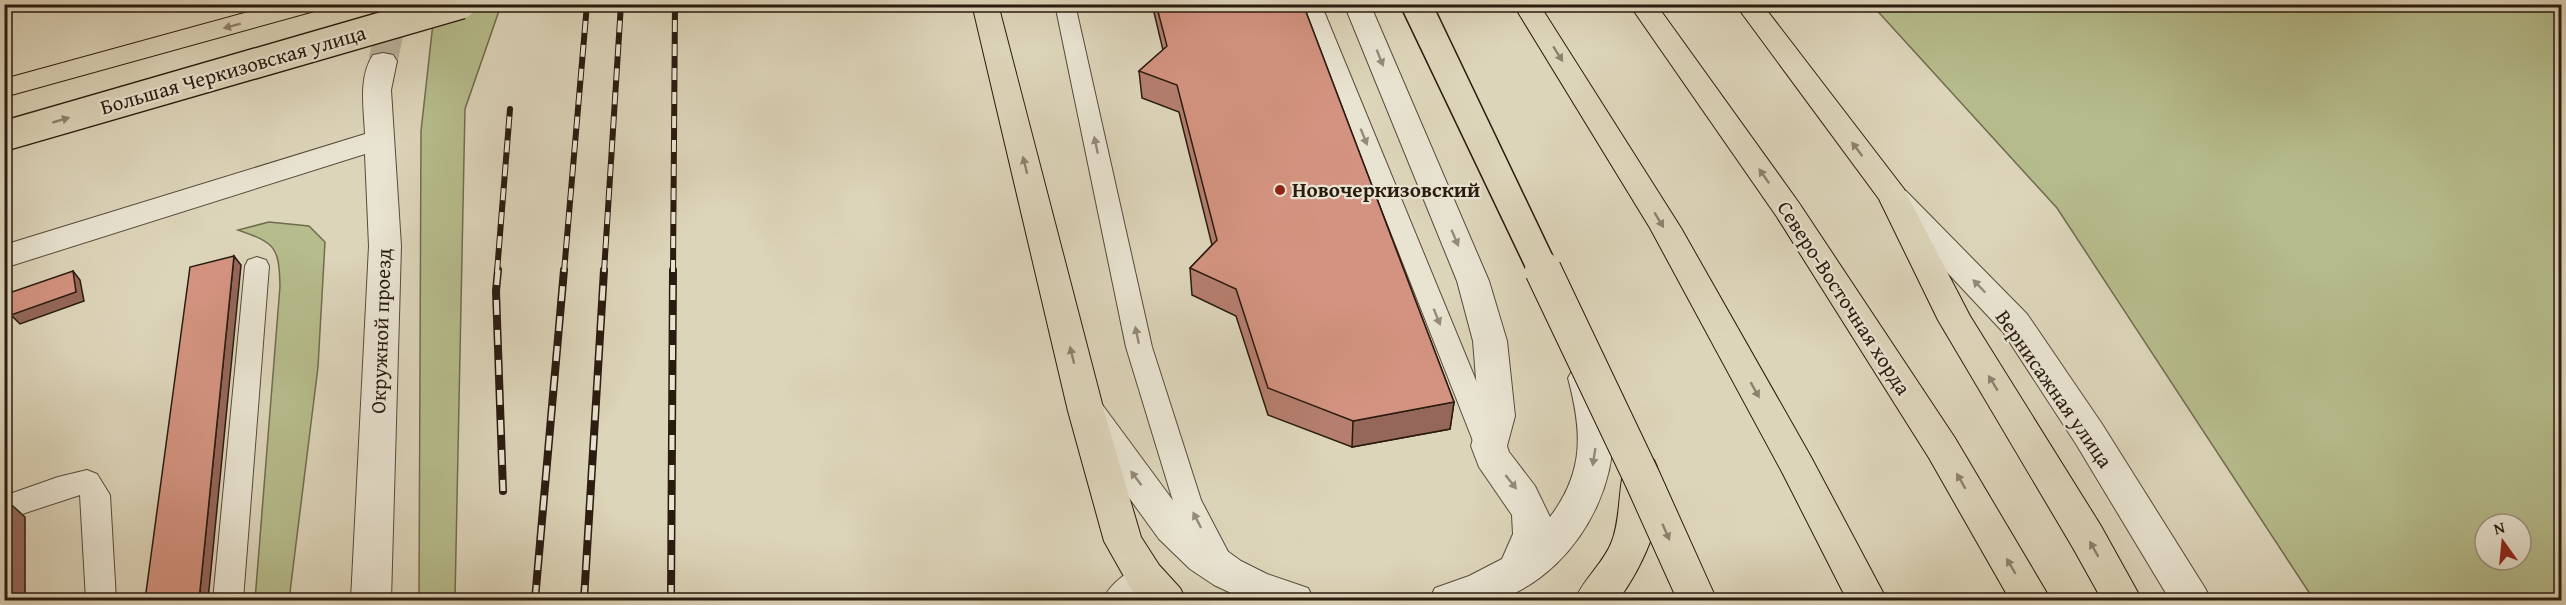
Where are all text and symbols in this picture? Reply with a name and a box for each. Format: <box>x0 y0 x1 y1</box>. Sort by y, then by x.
street label: Большая Черкизовская улица <box>96 17 369 122</box>
one-way arrow <box>223 21 241 31</box>
one-way arrow <box>1552 46 1563 62</box>
one-way arrow <box>1376 49 1385 67</box>
one-way arrow <box>52 114 70 124</box>
one-way arrow <box>1359 128 1369 146</box>
one-way arrow <box>1090 135 1100 154</box>
one-way arrow <box>1851 141 1864 157</box>
one-way arrow <box>1019 156 1029 175</box>
one-way arrow <box>1759 168 1770 184</box>
place label: Новочеркизовский <box>1292 174 1480 205</box>
marker: Новочеркизовский <box>1273 183 1287 197</box>
street label: Северо-Восточная хорда <box>1770 194 1919 401</box>
one-way arrow <box>1654 212 1665 228</box>
one-way arrow <box>1450 230 1460 248</box>
street label: Окружной проезд <box>362 247 399 414</box>
one-way arrow <box>1973 280 1987 294</box>
street label: Вернисажная улица <box>1988 303 2121 474</box>
one-way arrow <box>1432 309 1442 327</box>
one-way arrow <box>1132 325 1141 344</box>
one-way arrow <box>1067 345 1077 364</box>
one-way arrow <box>1988 374 1998 391</box>
one-way arrow <box>1750 382 1760 399</box>
one-way arrow <box>1589 448 1598 467</box>
one-way arrow <box>1131 470 1143 485</box>
one-way arrow <box>1956 472 1966 489</box>
one-way arrow <box>1504 475 1516 490</box>
one-way arrow <box>1192 512 1202 529</box>
north arrow <box>2473 512 2533 572</box>
text: N <box>2491 514 2508 540</box>
one-way arrow <box>1662 523 1671 540</box>
one-way arrow <box>2089 541 2099 558</box>
one-way arrow <box>2006 557 2016 574</box>

